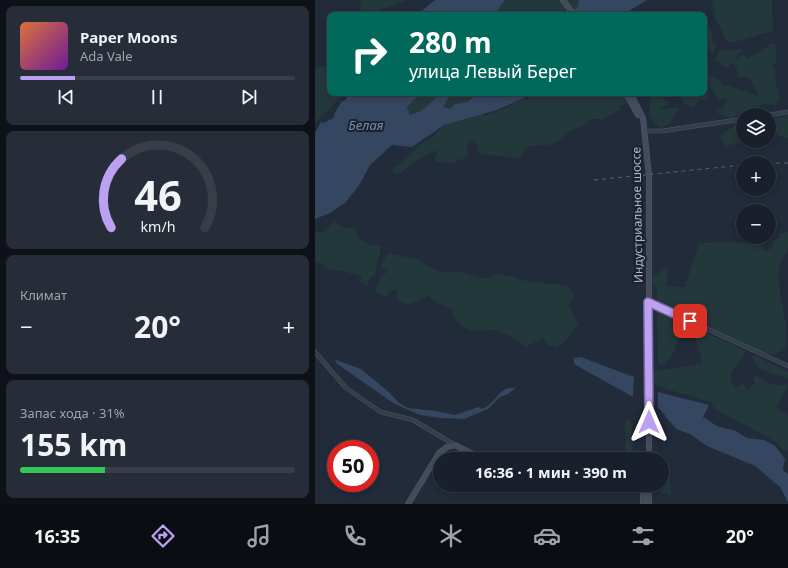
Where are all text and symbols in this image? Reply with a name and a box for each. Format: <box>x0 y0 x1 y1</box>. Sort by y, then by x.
text: 280 m <box>409 23 492 61</box>
text: Paper Moons <box>80 27 178 47</box>
icon: right <box>343 28 395 80</box>
text: Ada Vale <box>80 47 133 65</box>
text: улица Левый Берег <box>409 59 577 83</box>
icon: previous <box>55 86 77 108</box>
icon: pause <box>146 86 168 108</box>
icon: next <box>238 86 260 108</box>
map controls <box>736 108 776 244</box>
button: layers <box>736 108 776 148</box>
water label: Белая <box>349 116 384 134</box>
street label: Индустриальное шоссе <box>627 146 647 283</box>
button: + <box>736 156 776 196</box>
text: 46 <box>134 167 181 223</box>
button: − <box>736 204 776 244</box>
text: km/h <box>140 216 175 235</box>
text: Климат <box>20 286 67 304</box>
pin <box>673 304 707 338</box>
text: 20° <box>134 306 181 347</box>
icon: arrive <box>679 310 701 332</box>
text: − <box>20 311 33 341</box>
text: + <box>282 311 295 341</box>
position arrow <box>628 401 670 443</box>
text: Запас хода · 31% <box>20 404 125 422</box>
text: 155 km <box>20 424 127 465</box>
speed limit sign: 50 <box>327 440 379 492</box>
text: 16:36 · 1 мин · 390 m <box>475 462 627 482</box>
icon: directions <box>149 522 177 550</box>
icon: music <box>245 522 273 550</box>
icon: phone <box>341 522 369 550</box>
icon: climate <box>437 522 465 550</box>
icon: car <box>533 522 561 550</box>
icon: filters <box>629 522 657 550</box>
text: 16:35 <box>34 524 80 548</box>
text: 20° <box>726 524 754 548</box>

